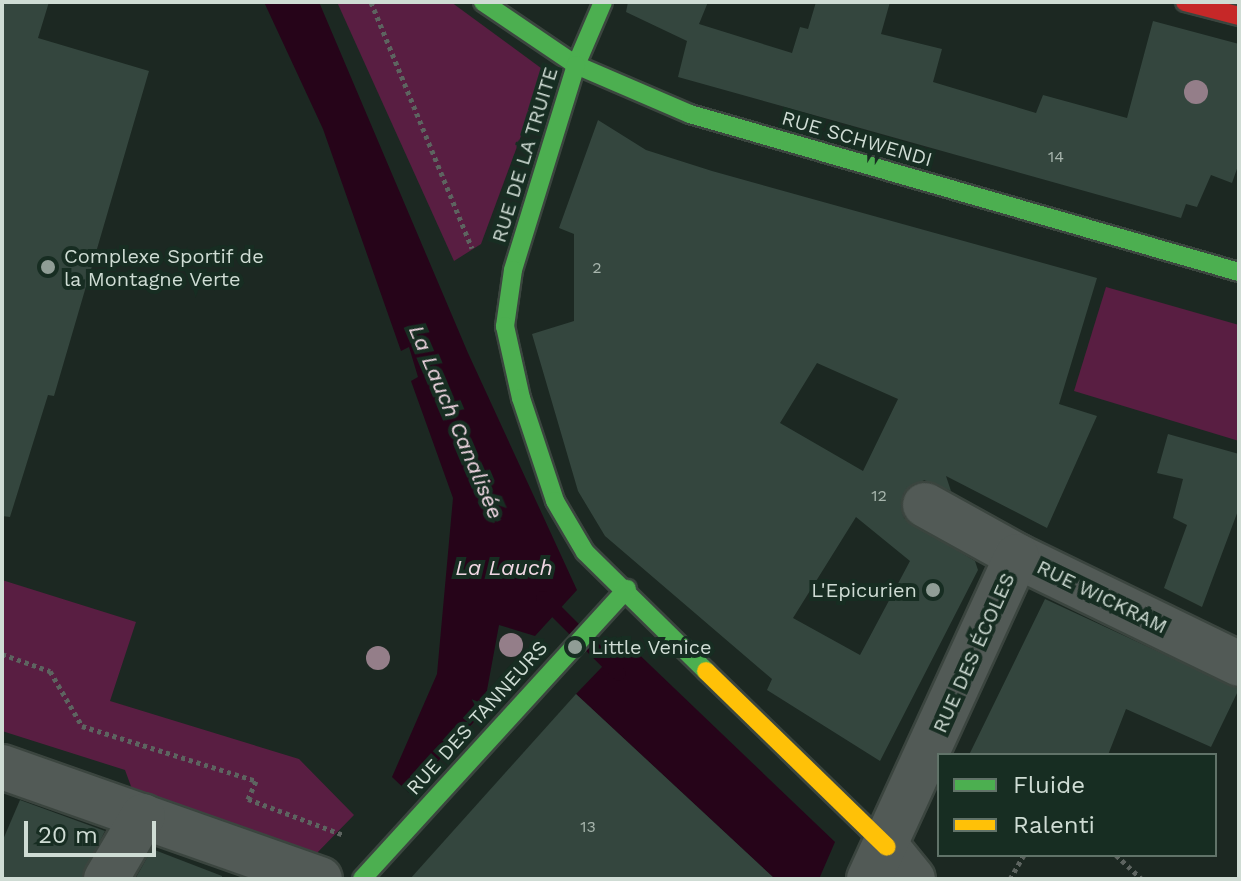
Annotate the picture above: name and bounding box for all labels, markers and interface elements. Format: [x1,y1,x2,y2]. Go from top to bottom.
street label: RUE DE LA TRUITE [487,64,563,246]
street label: RUE SCHWENDI [779,106,935,172]
house number: 14 [1048,147,1064,167]
place label: Complexe Sportif de la Montagne Verte [64,244,264,291]
marker: Complexe Sportif de la Montagne Verte [39,258,57,276]
house number: 2 [592,258,602,278]
water label: La Lauch Canalisée [403,321,509,523]
house number: 12 [871,486,887,506]
water label: La Lauch [455,555,553,581]
street label: RUE WICKRAM [1033,555,1171,639]
street label: RUE DES ÉCOLES [928,569,1020,737]
place label: L'Epicurien [811,578,917,602]
marker: L'Epicurien [924,581,942,599]
place label: Little Venice [591,635,712,659]
street label: RUE DES TANNEURS [401,636,553,800]
marker: Little Venice [566,638,584,656]
legend [937,753,1217,857]
text: Fluide [1013,771,1085,799]
scale bar [28,805,160,855]
text: Ralenti [1013,811,1095,839]
house number: 13 [580,817,596,837]
text: 20 m [38,821,98,849]

